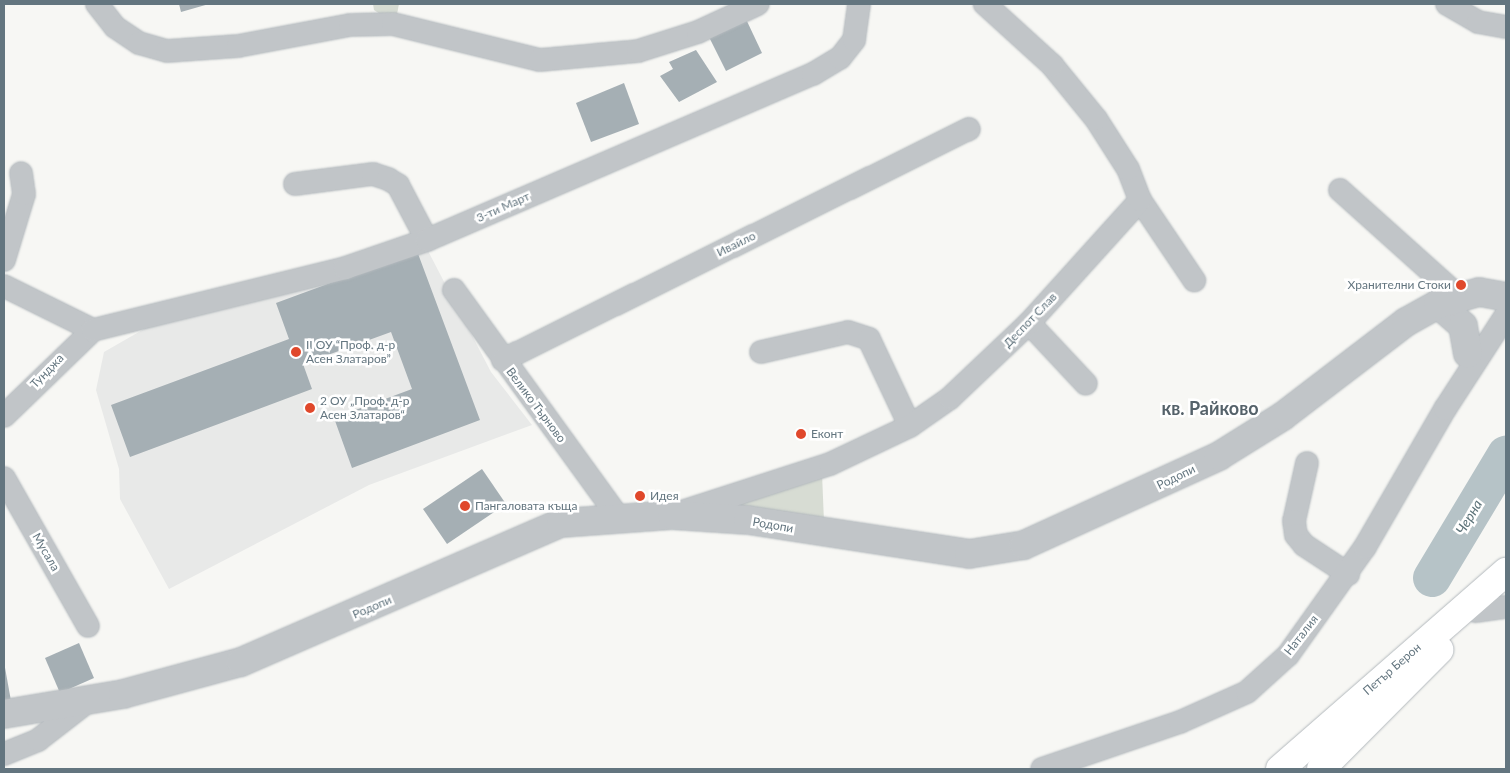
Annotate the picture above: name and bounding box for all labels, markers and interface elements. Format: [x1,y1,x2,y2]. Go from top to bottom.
street label: 3-ти Март [474,189,532,225]
street label: Ивайло [714,228,758,260]
place label: Хранителни Стоки [1348,278,1451,292]
marker: Хранителни Стоки [1455,279,1467,291]
street label: Деспот Слав [1000,290,1060,350]
place label: II ОУ “Проф. д-р Асен Златаров” [306,338,395,366]
marker: II ОУ “Проф. д-р Асен Златаров” [290,346,302,358]
street label: Тунджа [27,351,67,391]
street label: Велико Търново [503,365,569,445]
place label: 2 ОУ „Проф. д-р Асен Златаров“ [320,394,409,422]
district label: кв. Райково [1161,397,1259,419]
marker: 2 ОУ „Проф. д-р Асен Златаров“ [304,402,316,414]
place label: Еконт [811,427,843,441]
marker: Еконт [795,428,807,440]
street label: Родопи [1154,461,1198,493]
place label: Идея [650,489,679,503]
marker: Идея [634,490,646,502]
water label: Черна [1452,497,1486,537]
place label: Пангаловата къща [475,499,577,513]
marker: Пангаловата къща [459,500,471,512]
street label: Родопи [751,514,795,536]
street label: Мусала [29,530,63,574]
street label: Родопи [350,592,394,622]
street label: Наталия [1281,612,1321,658]
street label: Петър Берон [1360,640,1424,698]

